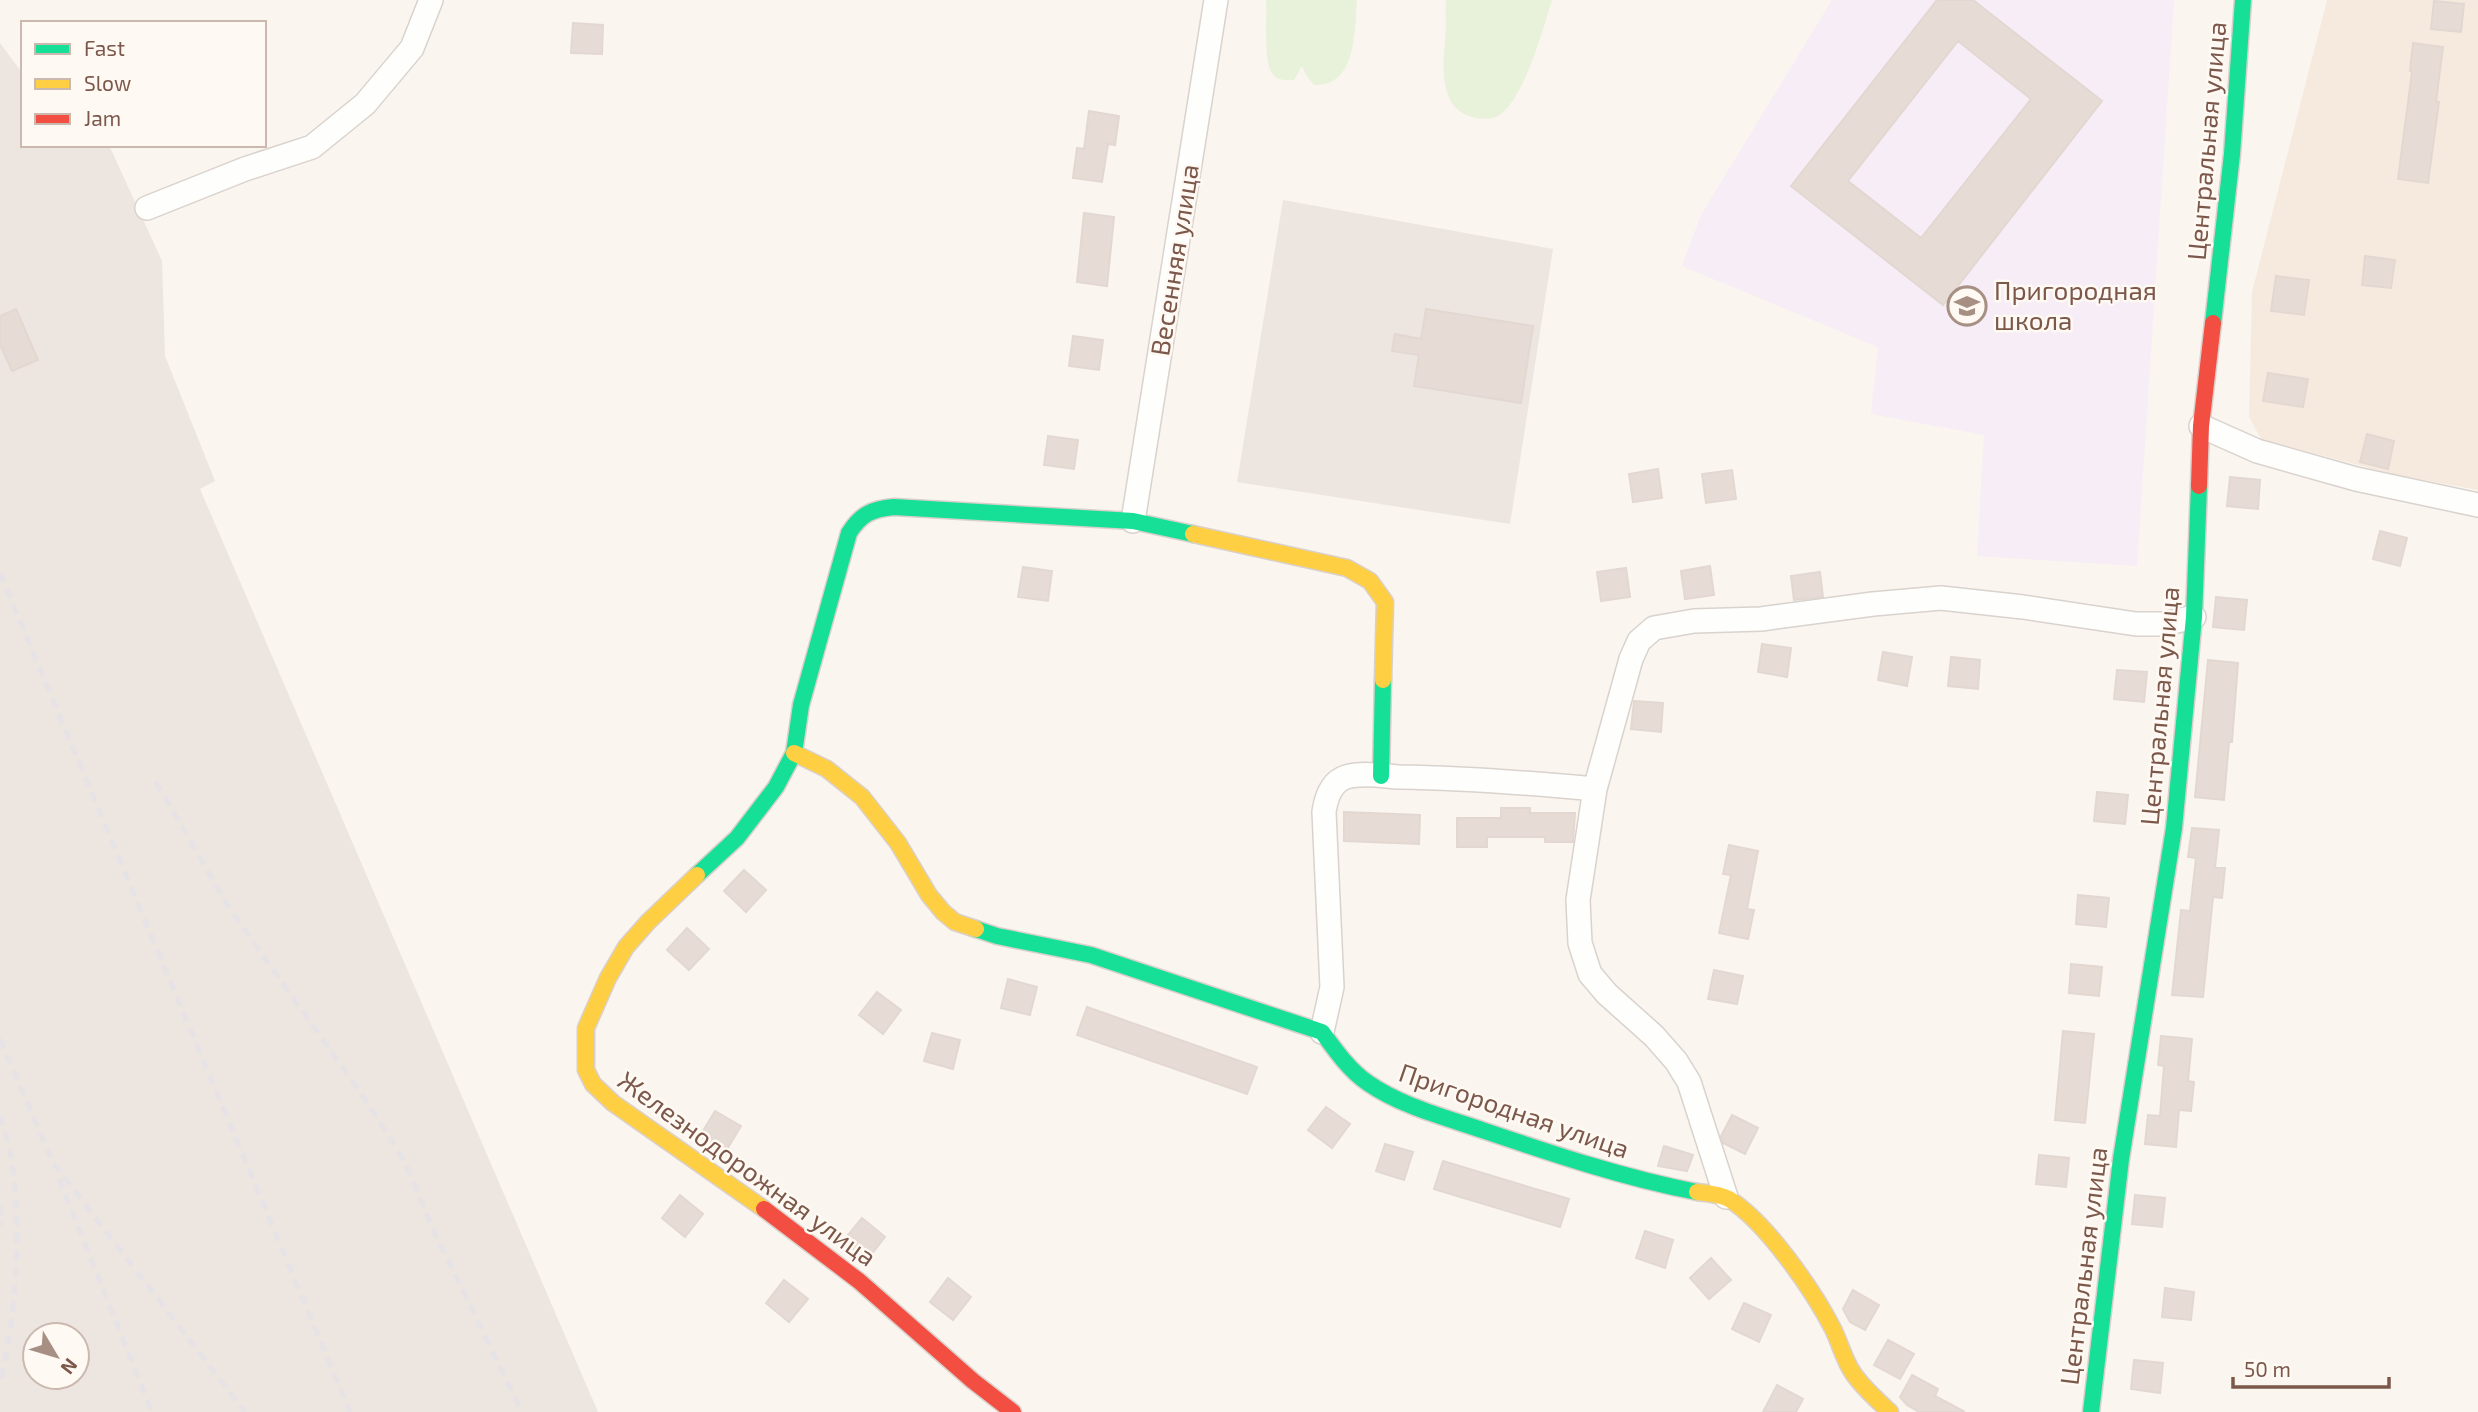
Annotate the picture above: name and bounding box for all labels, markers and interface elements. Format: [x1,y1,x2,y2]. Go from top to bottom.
street label: Центральная улица [2180,20,2232,262]
legend [21,21,266,147]
text: Fast [84,35,125,60]
text: Slow [84,70,131,95]
text: Jam [84,105,121,130]
street label: Весенняя улица [1143,162,1205,358]
place label: Пригородная школа [1994,274,2157,335]
school or university icon: Пригородная школа [1946,285,1988,327]
street label: Центральная улица [2133,585,2185,827]
street label: Пригородная улица [1395,1056,1634,1164]
street label: Железнодорожная улица [612,1064,883,1273]
street label: Центральная улица [2053,1145,2113,1387]
north arrow [21,1321,91,1391]
scale bar [2233,1346,2389,1390]
text: N [57,1354,83,1379]
text: 50 m [2244,1356,2291,1381]

